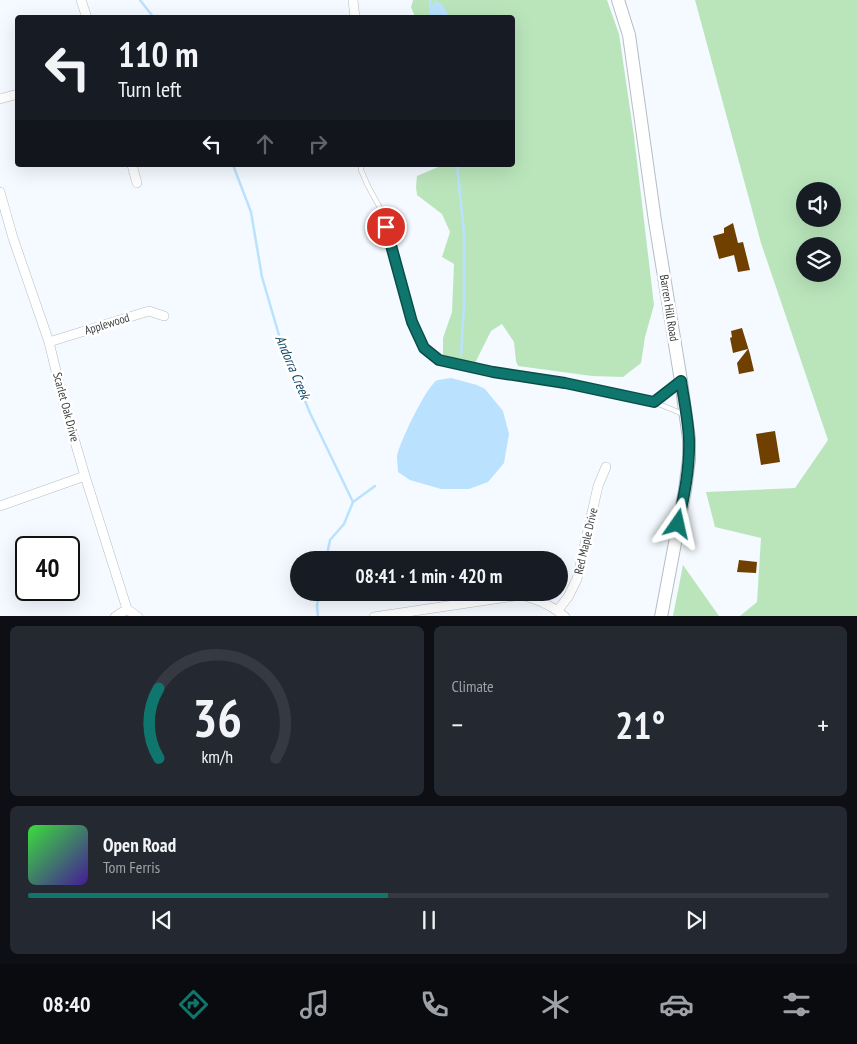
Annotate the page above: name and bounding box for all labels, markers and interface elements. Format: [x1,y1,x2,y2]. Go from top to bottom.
text: 110 m [118,31,199,77]
icon: left [35,35,100,100]
text: Turn left [118,75,182,103]
icon: left [198,130,226,158]
icon: ahead [251,130,279,158]
icon: right [304,130,332,158]
map controls [796,182,841,282]
button: sound [796,182,841,227]
pin [365,206,407,248]
icon: arrive [372,213,400,241]
button: layers [796,237,841,282]
street label: Barren Hill Road [657,273,682,342]
street label: Applewood [83,310,131,337]
water label: Andorra Creek [271,332,315,403]
street label: Scarlet Oak Drive [50,371,83,443]
position arrow [651,497,703,549]
street label: Red Maple Drive [571,506,600,576]
speed limit sign: 40 [15,536,80,601]
text: 08:41 · 1 min · 420 m [356,564,502,588]
text: Climate [452,676,494,696]
text: 36 [192,684,242,751]
text: 21° [615,700,665,749]
text: − [452,706,463,743]
text: + [817,706,829,743]
text: km/h [201,745,233,768]
text: Open Road [103,833,176,857]
text: Tom Ferris [103,857,160,877]
icon: previous [148,906,176,934]
icon: pause [415,906,443,934]
icon: next [682,906,710,934]
icon: directions [176,987,211,1022]
icon: music [297,987,332,1022]
icon: phone [417,987,452,1022]
icon: climate [538,987,573,1022]
icon: car [659,987,694,1022]
icon: filters [779,987,814,1022]
text: 08:40 [43,990,90,1018]

